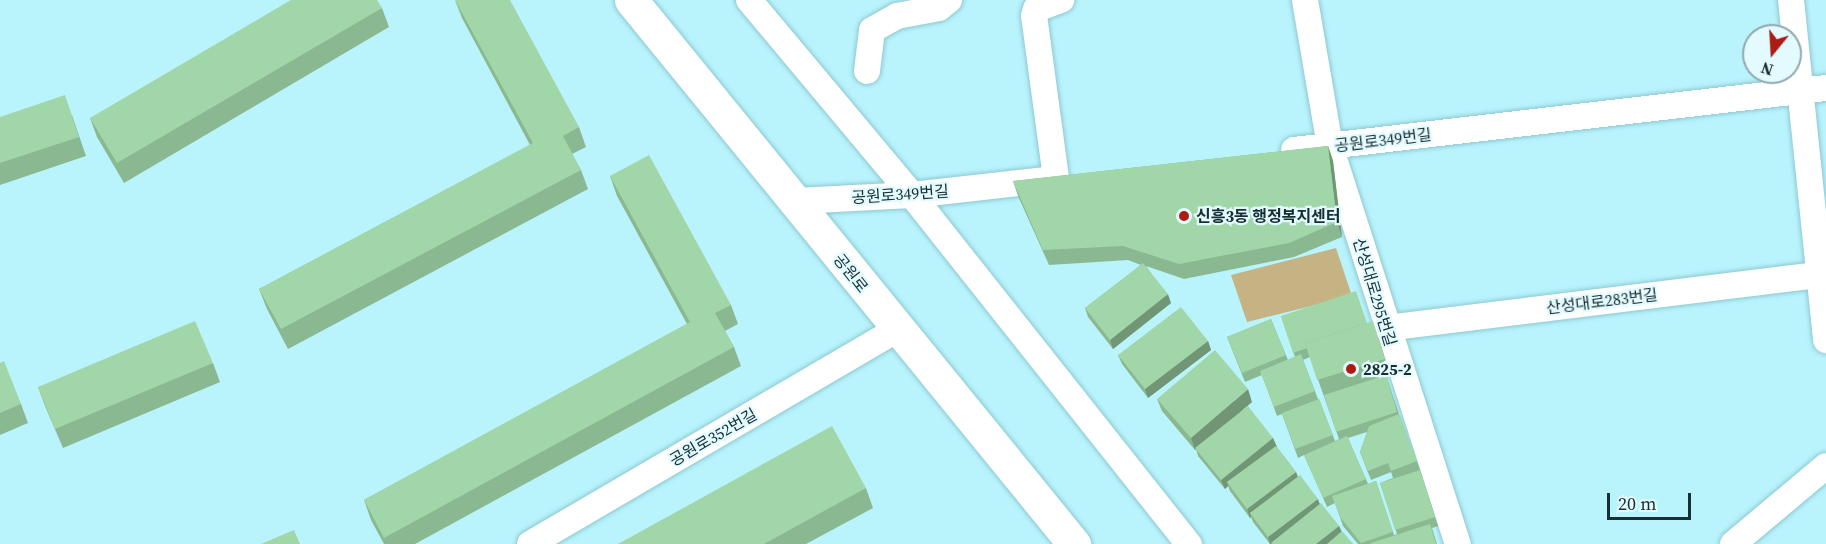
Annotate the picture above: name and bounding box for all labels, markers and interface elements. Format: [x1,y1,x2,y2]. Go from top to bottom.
north arrow [1742,24,1802,84]
text: N [1758,57,1776,81]
street label: 공원로349번길 [1333,125,1433,155]
street label: 공원로349번길 [851,181,949,207]
place label: 신흥3동 행정복지센터 [1196,206,1341,226]
marker: 신흥3동 행정복지센터 [1177,209,1191,223]
street label: 산성대로295번길 [1349,235,1401,349]
street label: 공원로 [830,250,872,296]
street label: 산성대로283번길 [1545,285,1659,317]
place label: 2825-2 [1363,359,1412,379]
marker: 2825-2 [1344,362,1358,376]
street label: 공원로352번길 [666,404,760,470]
scale bar [1610,481,1694,519]
text: 20 m [1618,491,1656,516]

